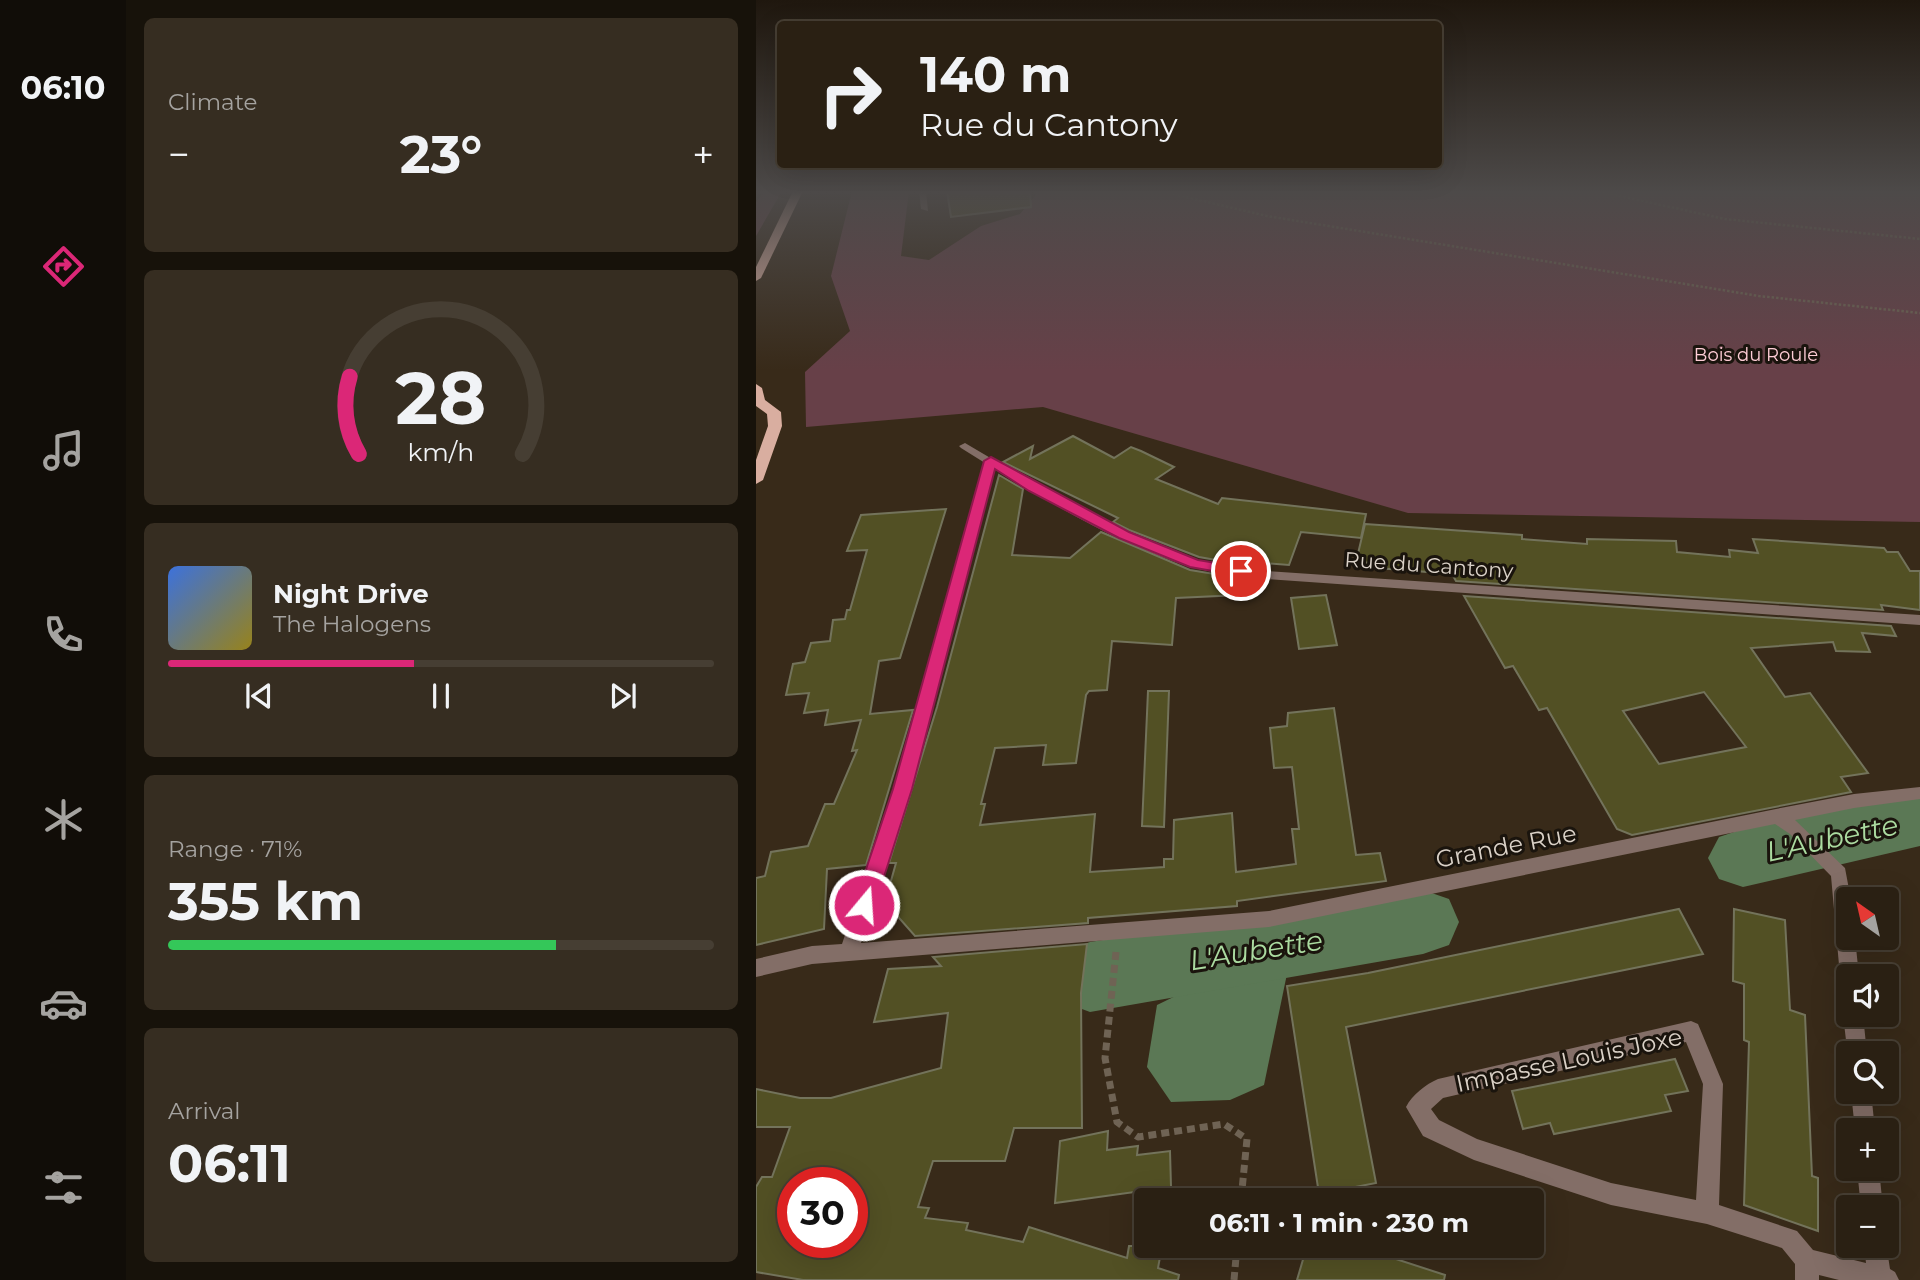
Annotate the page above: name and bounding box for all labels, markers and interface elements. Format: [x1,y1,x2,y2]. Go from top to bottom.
text: 140 m [920,45,1072,104]
icon: right [805,49,896,140]
text: 06:10 [21,68,105,107]
text: Climate [168,88,257,116]
text: Rue du Cantony [920,105,1178,144]
text: 23° [400,123,482,186]
text: − [168,131,190,178]
text: + [692,131,714,178]
icon: directions [39,242,88,291]
park label: Bois du Roule [1694,344,1818,366]
text: 28 [396,354,487,442]
icon: music [39,426,88,475]
text: km/h [408,436,474,466]
pin [1211,541,1271,601]
street label: Rue du Cantony [1344,547,1515,583]
icon: arrive [1222,552,1260,590]
text: Night Drive [273,578,429,610]
icon: phone [39,610,88,659]
text: The Halogens [273,610,431,638]
icon: previous [240,677,278,715]
icon: pause [422,677,460,715]
icon: next [604,677,642,715]
icon: climate [39,795,88,844]
water label: L'Aubette [1763,807,1901,869]
street label: Grande Rue [1433,818,1579,874]
text: Range · 71% [168,835,302,863]
position arrow [827,868,901,942]
text: 355 km [168,870,363,933]
north arrow [1836,887,1899,950]
map controls [1836,887,1899,1258]
water label: L'Aubette [1187,923,1325,977]
button: sound [1836,964,1899,1027]
icon: car [39,979,88,1028]
street label: Impasse Louis Joxe [1453,1022,1685,1098]
button: search [1836,1041,1899,1104]
text: Arrival [168,1097,241,1125]
button: + [1836,1118,1899,1181]
text: 06:11 [168,1132,291,1195]
icon: filters [39,1163,88,1212]
speed limit sign: 30 [777,1167,868,1258]
button: − [1836,1195,1899,1258]
text: 06:11 · 1 min · 230 m [1209,1207,1469,1239]

